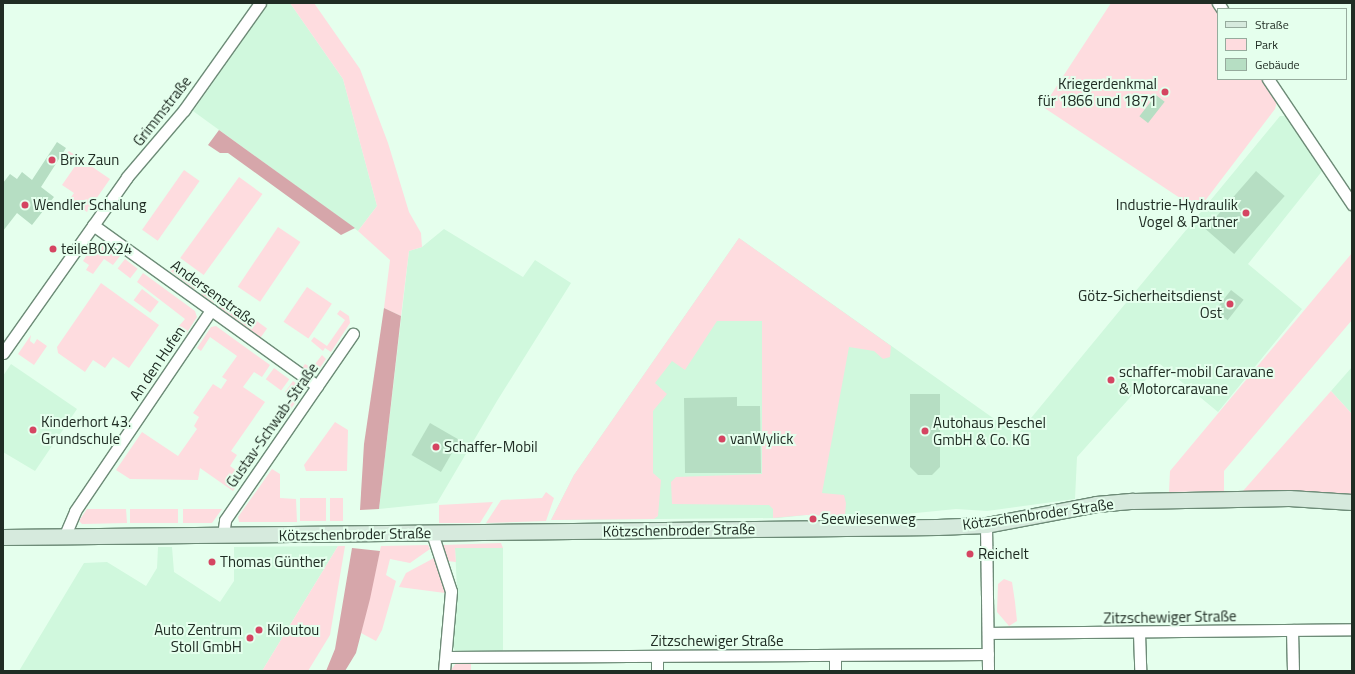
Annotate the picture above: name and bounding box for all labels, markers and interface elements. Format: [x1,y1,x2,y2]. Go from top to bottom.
legend [1217,8,1347,80]
text: Straße [1255,15,1289,34]
text: Park [1255,35,1278,54]
text: Gebäude [1255,55,1300,74]
street label: Grimmstraße [129,72,195,150]
place label: Kriegerdenkmal für 1866 und 1871 [1038,74,1157,109]
marker: Kriegerdenkmal für 1866 und 1871 [1160,87,1170,97]
place label: Brix Zaun [60,151,119,169]
marker: Brix Zaun [47,155,57,165]
place label: Industrie-Hydraulik Vogel & Partner [1116,195,1238,230]
place label: Wendler Schalung [33,196,147,214]
marker: Wendler Schalung [20,200,30,210]
marker: Industrie-Hydraulik Vogel & Partner [1241,208,1251,218]
place label: teileBOX24 [61,240,132,258]
marker: teileBOX24 [48,244,58,254]
street label: Andersenstraße [168,256,260,330]
place label: Götz-Sicherheitsdienst Ost [1078,286,1222,321]
marker: Götz-Sicherheitsdienst Ost [1225,299,1235,309]
street label: An den Hufen [126,322,188,404]
street label: Gustav-Schwab-Straße [222,359,322,491]
place label: schaffer-mobil Caravane & Motorcaravane [1119,362,1273,397]
marker: schaffer-mobil Caravane & Motorcaravane [1106,375,1116,385]
place label: Kinderhort 43. Grundschule [41,412,131,447]
place label: Autohaus Peschel GmbH & Co. KG [933,413,1046,448]
marker: Kinderhort 43. Grundschule [28,425,38,435]
marker: Autohaus Peschel GmbH & Co. KG [920,426,930,436]
place label: vanWylick [730,430,793,448]
marker: vanWylick [717,434,727,444]
place label: Schaffer-Mobil [444,438,538,456]
marker: Schaffer-Mobil [431,442,441,452]
street label: Kötzschenbroder Straße [961,494,1115,534]
place label: Seewiesenweg [821,510,916,528]
marker: Seewiesenweg [808,514,818,524]
street label: Kötzschenbroder Straße [603,520,755,540]
street label: Kötzschenbroder Straße [279,524,431,544]
place label: Reichelt [978,545,1029,563]
marker: Reichelt [965,549,975,559]
place label: Thomas Günther [220,553,325,571]
marker: Thomas Günther [207,557,217,567]
street label: Zitzschewiger Straße [1103,607,1237,627]
place label: Auto Zentrum Stoll GmbH [154,620,242,655]
place label: Kiloutou [267,621,319,639]
marker: Kiloutou [254,625,264,635]
street label: Zitzschewiger Straße [650,632,784,650]
marker: Auto Zentrum Stoll GmbH [245,633,255,643]

